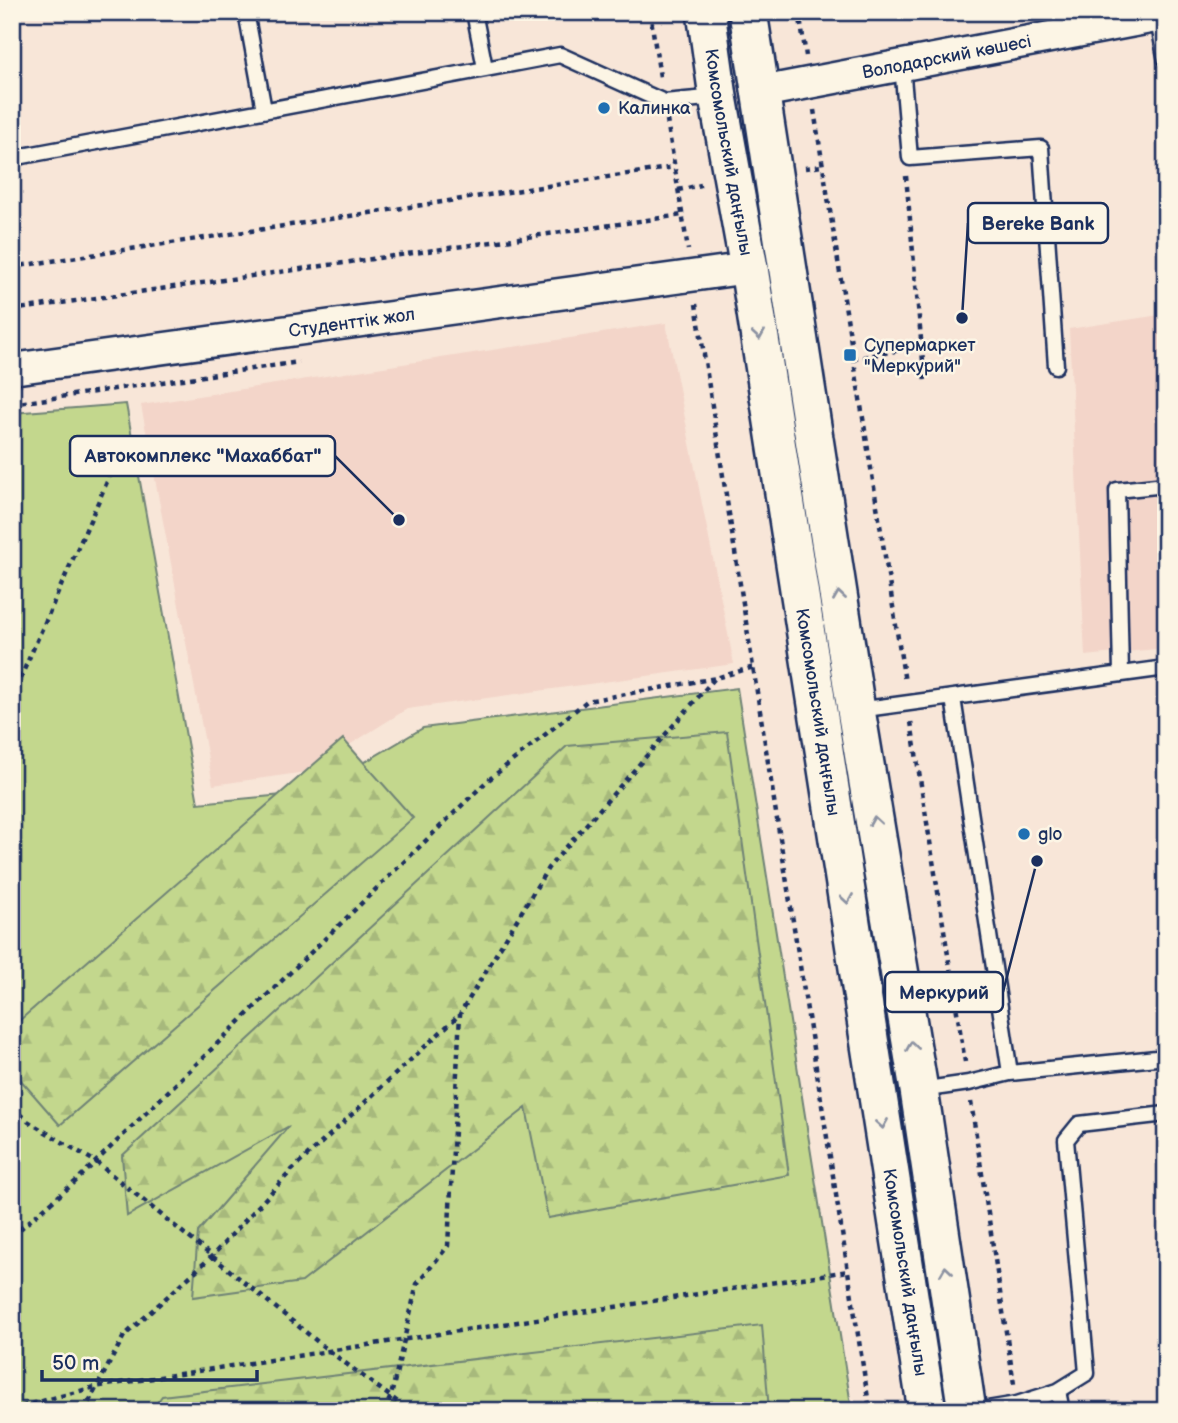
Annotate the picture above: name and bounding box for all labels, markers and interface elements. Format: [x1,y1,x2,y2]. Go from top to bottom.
street label: Володарский көшесі [860,30,1033,83]
street label: Комсомольский даңғылы [701,47,757,257]
place label: Калинка [618,98,691,119]
marker: Калинка [596,100,612,116]
callout: Bereke Bank [968,203,1108,243]
text: Bereke Bank [982,213,1094,236]
street label: Студенттік жол [287,303,416,341]
one-way arrow [751,329,766,341]
place label: Супермаркет "Меркурий" [864,335,976,377]
marker: Супермаркет "Меркурий" [842,347,858,363]
callout: Автокомплекс "Махаббат" [70,436,335,476]
text: Автокомплекс "Махаббат" [83,445,322,468]
one-way arrow [832,591,847,602]
street label: Комсомольский даңғылы [792,607,845,817]
one-way arrow [868,815,883,827]
place label: glo [1038,824,1063,845]
marker: glo [1016,826,1032,842]
one-way arrow [839,893,854,905]
callout: Меркурий [885,972,1003,1012]
text: Меркурий [899,982,989,1005]
one-way arrow [905,1040,920,1052]
one-way arrow [874,1118,889,1130]
street label: Комсомольский даңғылы [879,1167,932,1377]
one-way arrow [939,1265,954,1276]
scale bar [42,1339,257,1383]
text: 50 m [52,1351,99,1376]

